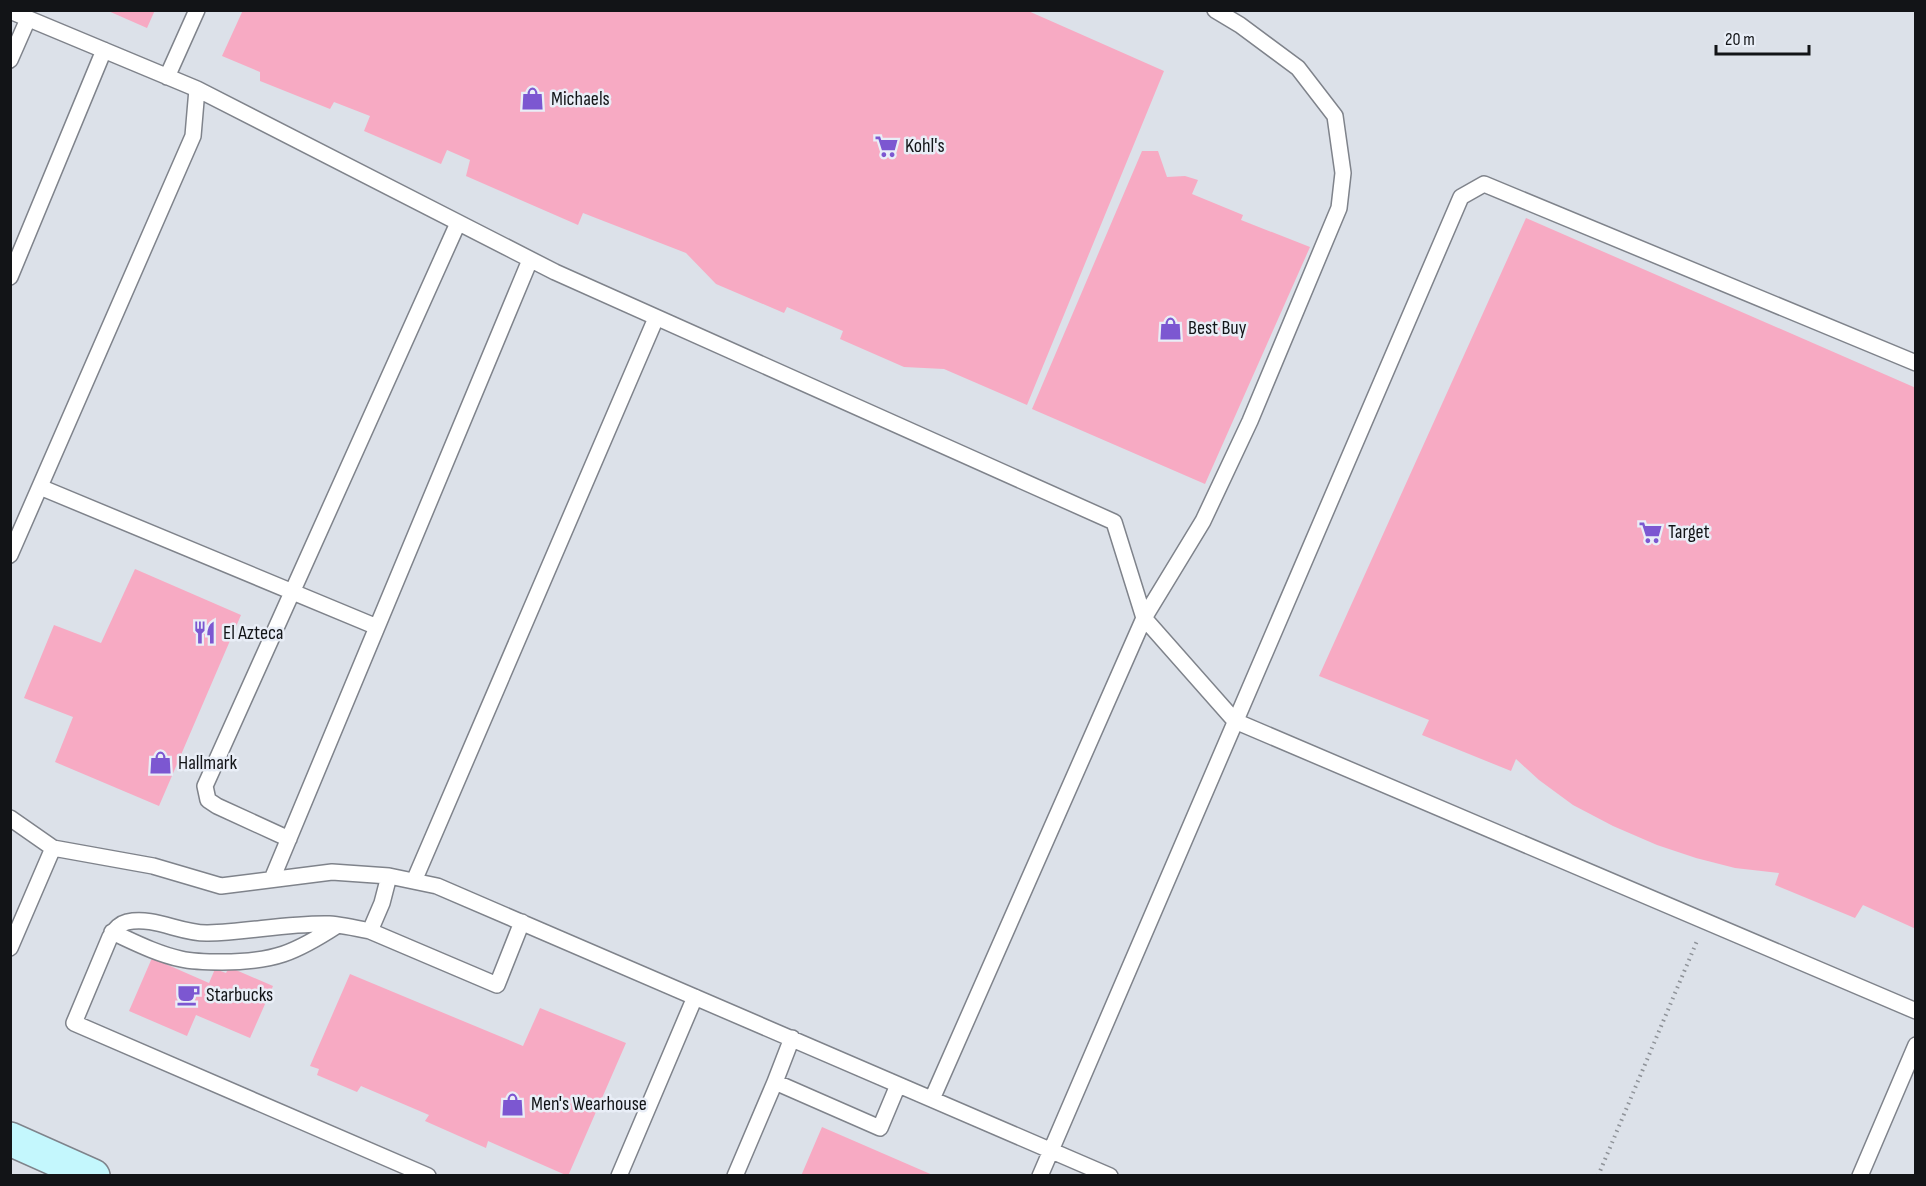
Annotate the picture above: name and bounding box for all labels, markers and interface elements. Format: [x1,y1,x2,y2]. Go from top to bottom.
scale bar [1716,18,1809,56]
text: 20 m [1725,29,1755,50]
shop icon: Michaels [520,86,546,112]
place label: Michaels [551,87,610,111]
supermarket icon: Kohl's [874,133,900,159]
place label: Kohl's [905,134,945,158]
shop icon: Best Buy [1157,315,1183,341]
place label: Best Buy [1188,316,1247,340]
supermarket icon: Target [1637,519,1663,545]
place label: Target [1668,520,1710,544]
restaurant icon: El Azteca [192,620,218,646]
place label: El Azteca [223,621,283,645]
shop icon: Hallmark [147,750,173,776]
place label: Hallmark [178,751,238,775]
cafe icon: Starbucks [175,982,201,1008]
place label: Starbucks [206,983,273,1007]
shop icon: Men's Wearhouse [500,1091,526,1117]
place label: Men's Wearhouse [531,1092,647,1116]

